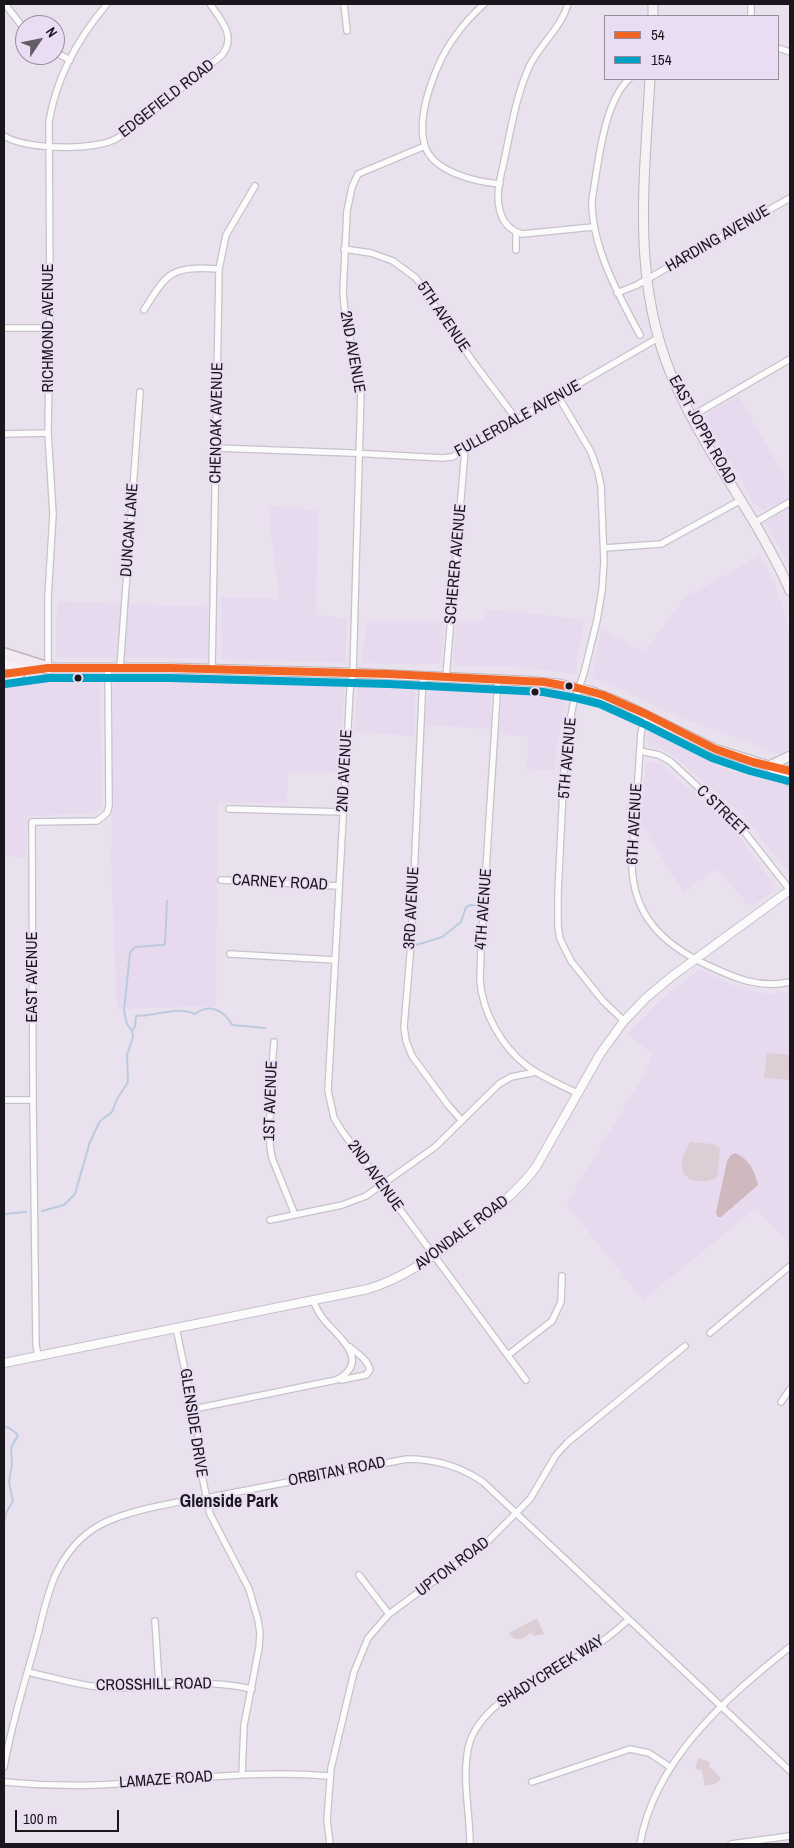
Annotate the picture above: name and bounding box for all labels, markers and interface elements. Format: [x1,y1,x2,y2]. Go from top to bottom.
north arrow [15,15,65,65]
legend [604,15,779,80]
text: N [42,24,61,41]
text: 54 [651,24,665,45]
text: 154 [651,49,672,70]
street label: EDGEFIELD ROAD [115,56,219,142]
street label: HARDING AVENUE [662,201,774,277]
street label: RICHMOND AVENUE [39,264,59,392]
street label: 5TH AVENUE [412,278,474,356]
street label: 2ND AVENUE [335,310,369,394]
street label: CHENOAK AVENUE [206,362,228,484]
street label: EAST JOPPA ROAD [664,372,740,488]
street label: FULLERDALE AVENUE [452,376,584,462]
street label: DUNCAN LANE [117,482,143,578]
street label: SCHERER AVENUE [441,503,471,625]
unlabelled marker [73,673,83,683]
unlabelled marker [564,681,574,691]
unlabelled marker [530,687,540,697]
street label: 5TH AVENUE [555,717,581,799]
street label: 2ND AVENUE [333,729,357,813]
street label: C STREET [692,782,752,840]
street label: 6TH AVENUE [623,783,647,865]
street label: 3RD AVENUE [400,866,424,950]
street label: 4TH AVENUE [472,868,496,950]
street label: CARNEY ROAD [231,871,329,895]
street label: EAST AVENUE [23,932,43,1022]
street label: 1ST AVENUE [260,1060,282,1142]
street label: 2ND AVENUE [343,1137,407,1215]
street label: AVONDALE ROAD [411,1192,513,1274]
street label: GLENSIDE DRIVE [175,1367,211,1479]
street label: ORBITAN ROAD [287,1453,387,1491]
district label: Glenside Park [180,1491,278,1513]
street label: UPTON ROAD [412,1533,494,1601]
street label: SHADYCREEK WAY [494,1631,608,1713]
street label: CROSSHILL ROAD [96,1674,212,1696]
street label: LAMAZE ROAD [118,1767,214,1793]
scale bar [18,1800,121,1832]
text: 100 m [23,1808,57,1829]

